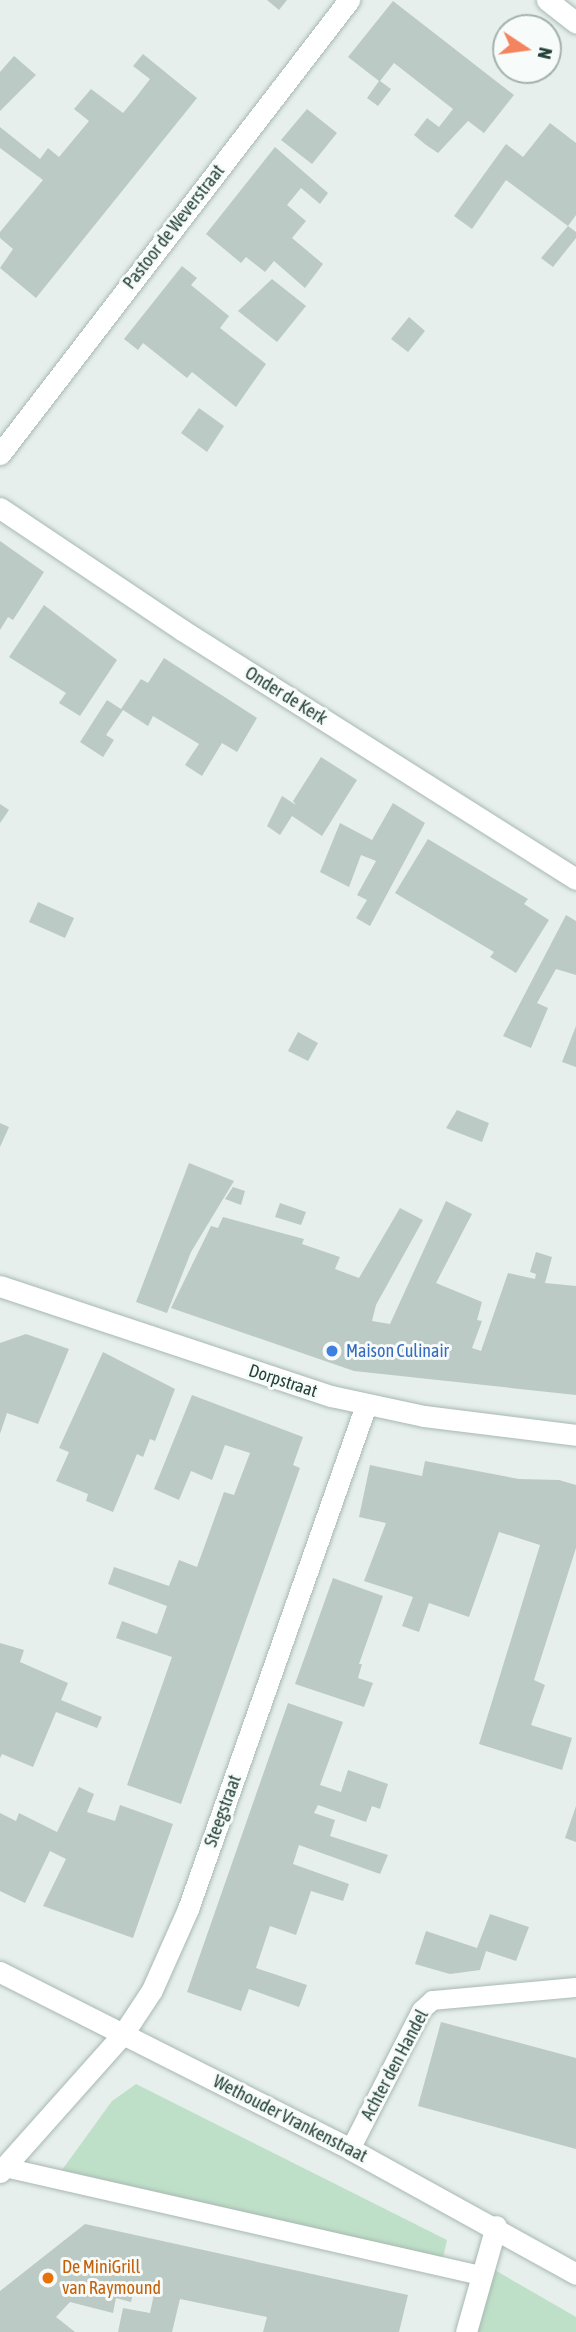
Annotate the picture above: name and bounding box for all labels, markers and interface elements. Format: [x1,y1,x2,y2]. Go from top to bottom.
north arrow [492,14,562,84]
text: N [534,45,557,61]
street label: Pastoor de Weverstraat [119,161,229,293]
street label: Onder de Kerk [241,662,331,730]
place label: Maison Culinair [346,1340,449,1362]
marker: Maison Culinair [324,1343,340,1359]
street label: Dorpstraat [246,1360,320,1402]
street label: Steegstraat [200,1772,246,1850]
street label: Achter den Handel [357,2006,433,2124]
street label: Wethouder Vrankenstraat [209,2071,371,2167]
place label: De MiniGrill van Raymound [62,2257,161,2300]
marker: De MiniGrill van Raymound [40,2270,56,2286]

